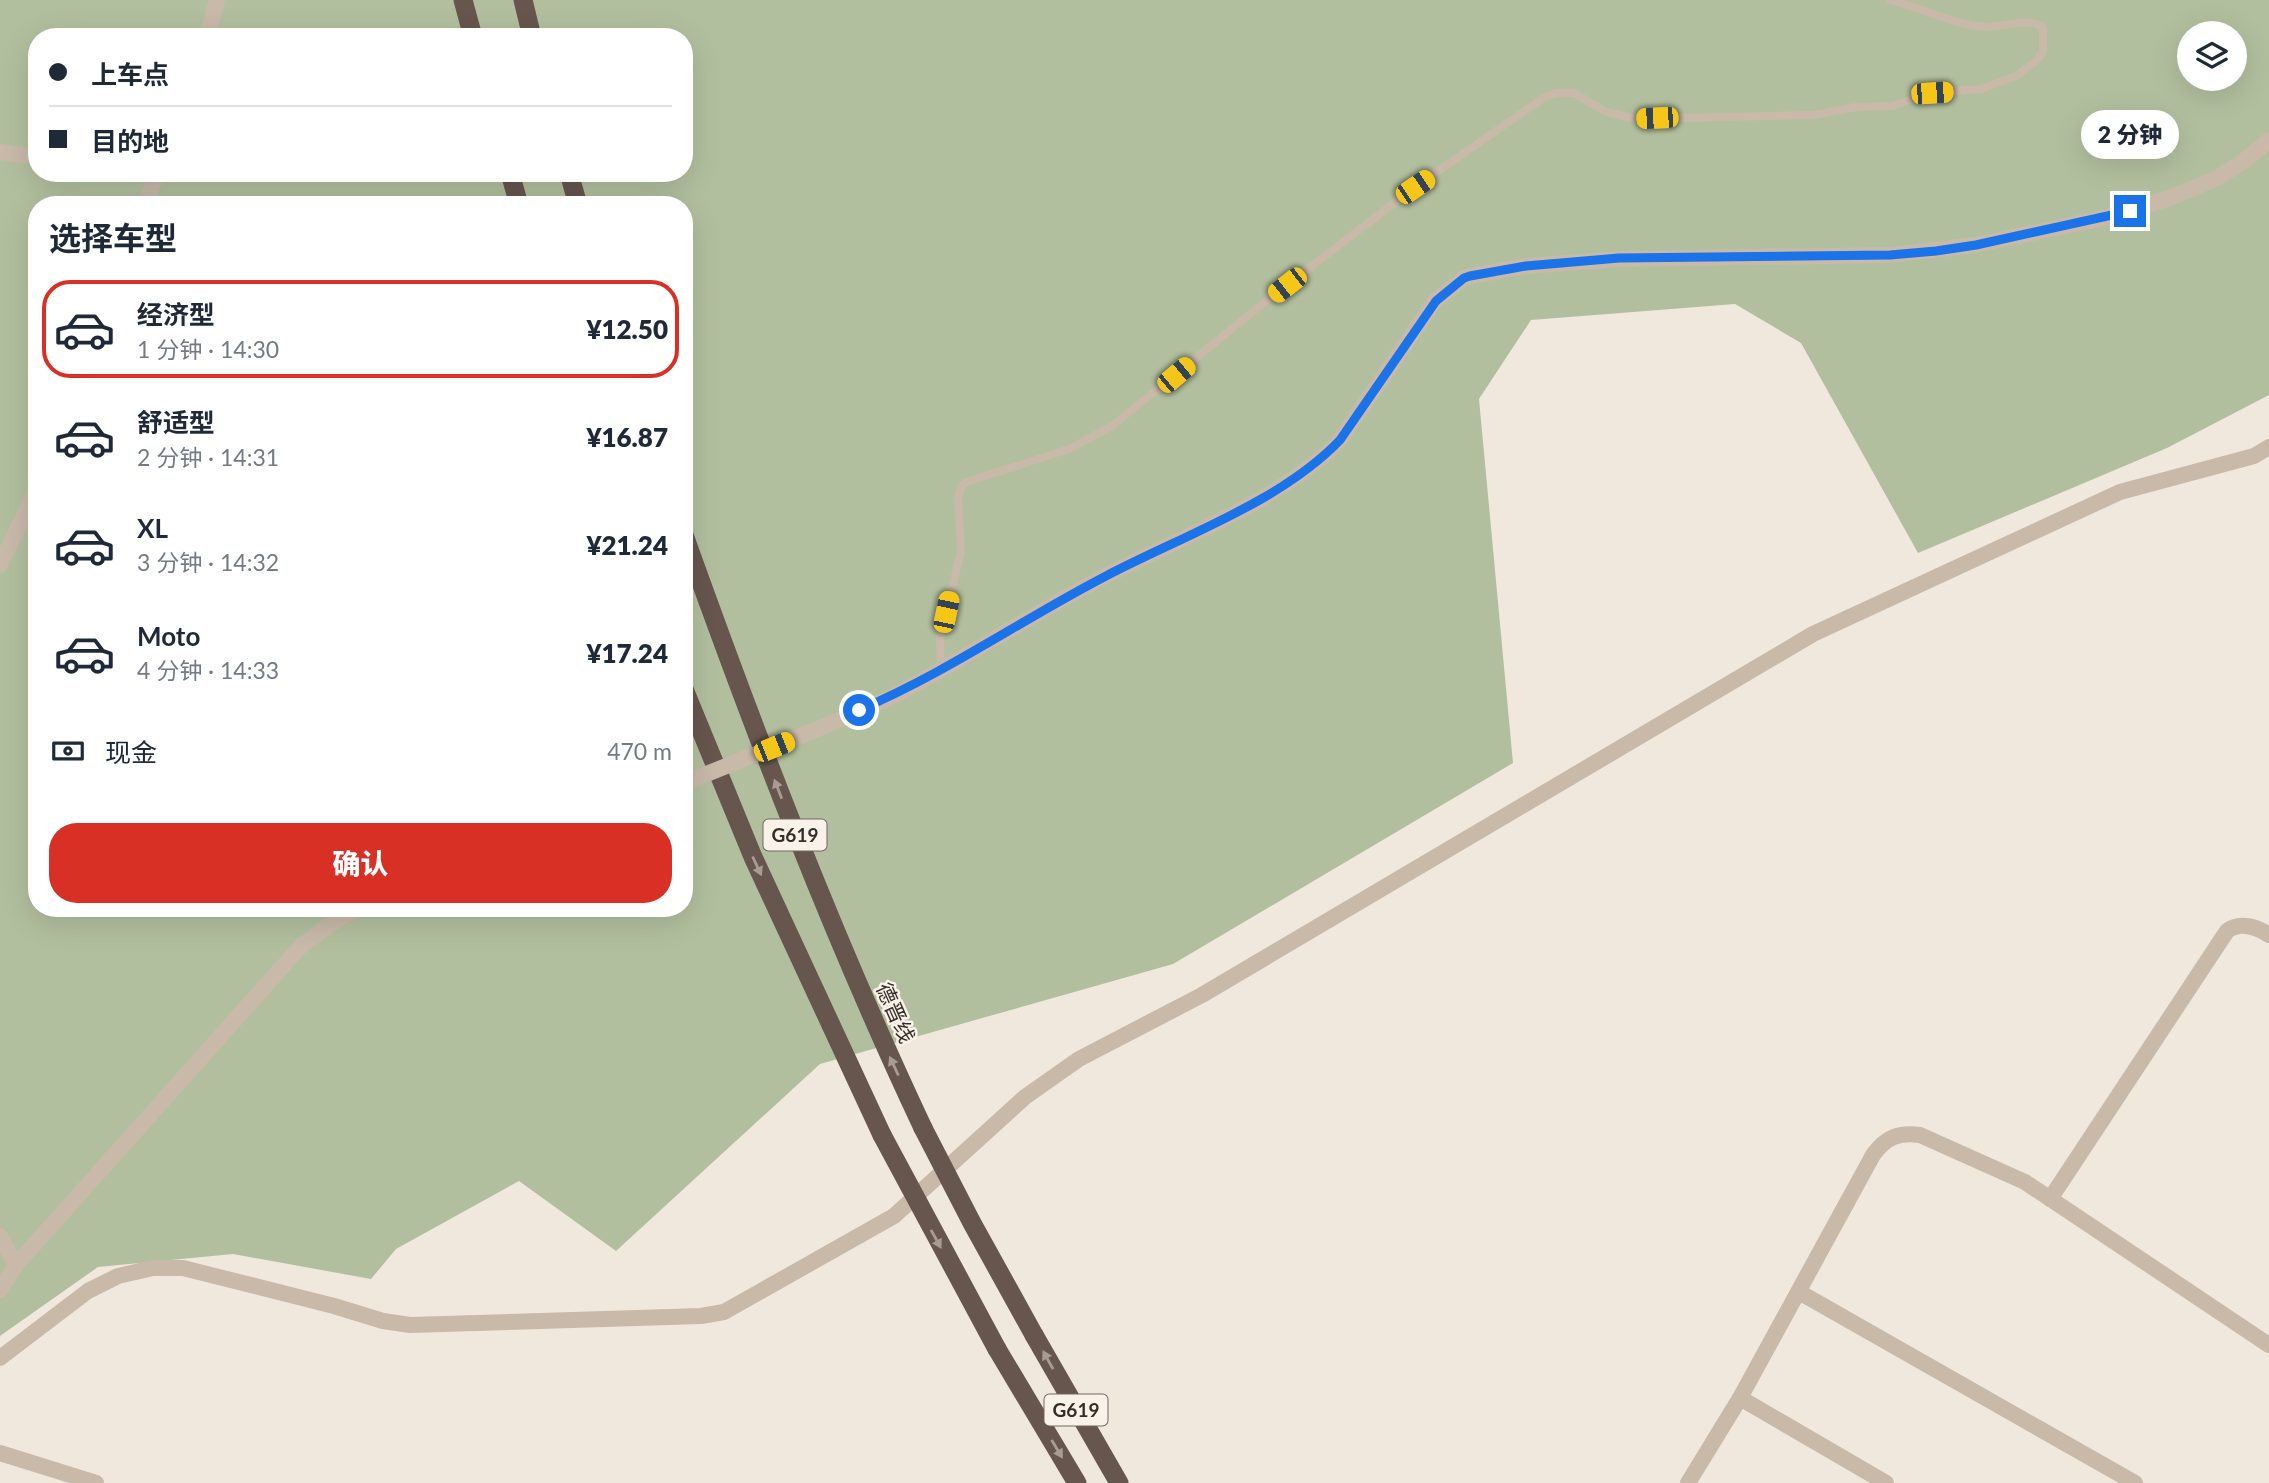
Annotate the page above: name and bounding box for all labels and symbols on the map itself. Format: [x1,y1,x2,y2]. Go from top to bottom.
car [1911,81,1954,105]
car [1636,107,1679,129]
callout: 2 分钟 [2081,110,2179,158]
car [1392,167,1439,207]
route end [2114,195,2146,227]
car [1264,264,1311,306]
car [1154,353,1199,397]
car [932,589,961,635]
route start [843,694,875,726]
car [751,729,798,765]
one-way arrow [772,778,783,799]
road number: G619 [764,820,826,850]
one-way arrow [751,856,763,876]
street label: 德晋线 [872,979,921,1046]
one-way arrow [888,1056,900,1076]
one-way arrow [930,1229,942,1248]
one-way arrow [1042,1351,1054,1370]
road number: G619 [1044,1394,1108,1426]
one-way arrow [1051,1440,1063,1459]

